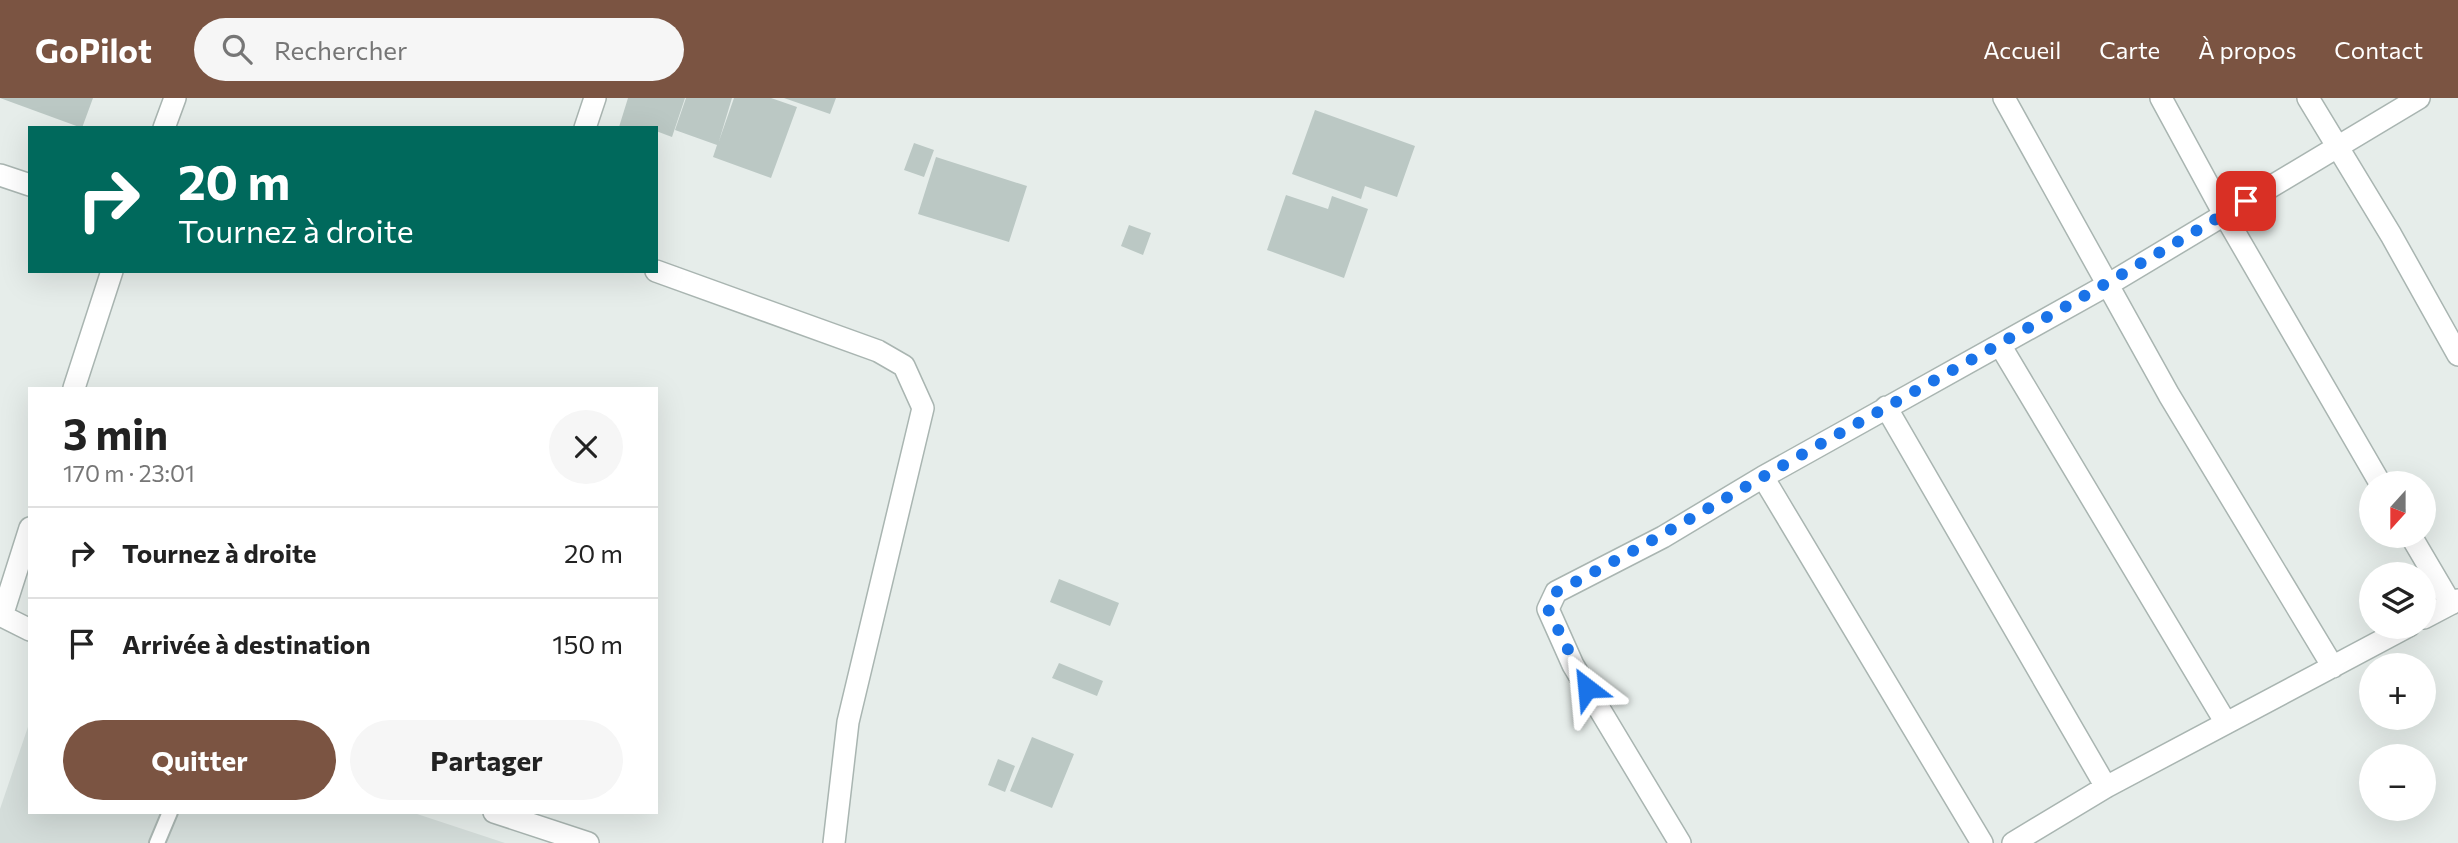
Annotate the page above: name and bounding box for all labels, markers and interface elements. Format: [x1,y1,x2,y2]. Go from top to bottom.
search box [194,18,684,81]
text: GoPilot [35,29,152,70]
icon: search [218,30,256,68]
text: Rechercher [274,34,407,65]
text: Accueil [1983,35,2061,64]
text: Carte [2099,35,2160,64]
text: À propos [2198,35,2296,64]
text: Contact [2334,35,2423,64]
text: 20 m [178,150,290,210]
icon: right [63,154,154,245]
pin [2216,171,2276,231]
icon: arrive [2227,182,2265,220]
text: Tournez à droite [178,210,414,250]
text: 3 min [63,407,168,459]
button: close [549,410,623,484]
text: 170 m · 23:01 [63,459,195,487]
north arrow [2359,471,2436,548]
map controls [2359,471,2436,821]
icon: right [63,534,101,572]
text: Tournez à droite [122,537,317,568]
text: 20 m [564,537,623,568]
button: layers [2359,562,2436,639]
icon: arrive [63,625,101,663]
text: Arrivée à destination [122,628,370,659]
text: 150 m [552,628,623,659]
position arrow [1550,651,1624,725]
button: + [2359,653,2436,730]
button: Quitter [63,720,336,800]
button: Partager [350,720,623,800]
button: − [2359,744,2436,821]

